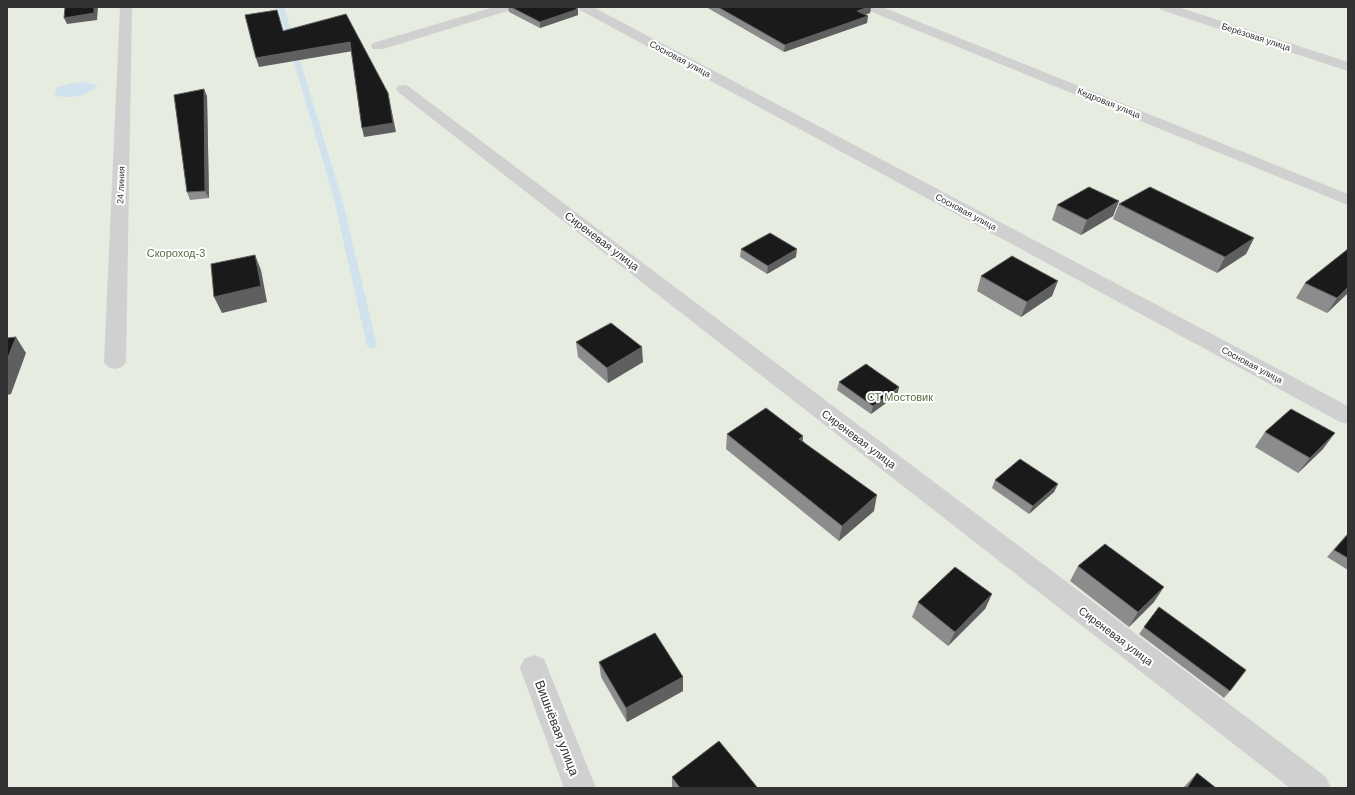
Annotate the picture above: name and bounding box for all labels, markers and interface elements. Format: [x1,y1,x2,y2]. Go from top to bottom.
street label: Берёзовая улица [1220,21,1292,53]
street label: Сосновая улица [648,39,712,79]
street label: Кедровая улица [1076,86,1142,120]
street label: 24 линия [115,166,127,204]
street label: Сосновая улица [934,192,998,232]
street label: Сиреневая улица [563,209,642,273]
park label: Скороход-3 [147,247,205,259]
street label: Сосновая улица [1220,345,1284,385]
park label: СТ Мостовик [867,391,933,403]
street label: Сиреневая улица [820,407,899,471]
street label: Сиреневая улица [1077,604,1156,668]
street label: Вишнёвая улица [532,678,582,779]

